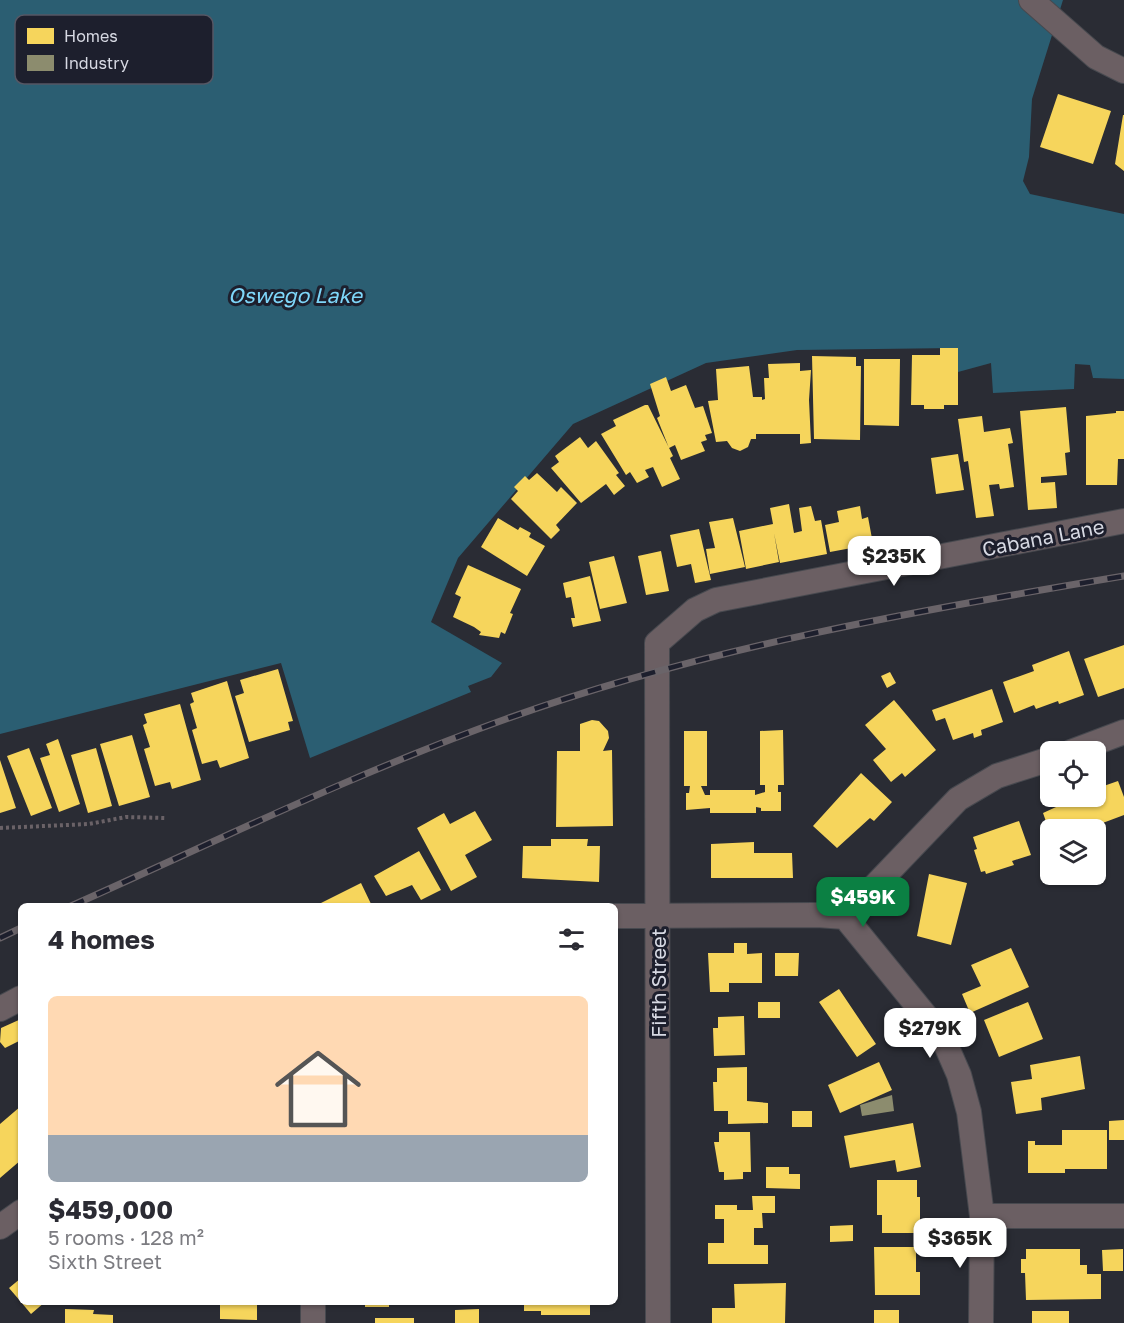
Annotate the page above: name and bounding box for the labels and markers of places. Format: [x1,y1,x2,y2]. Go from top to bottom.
pin: $235K [852,536,936,587]
pin: $459K [821,877,905,928]
pin: $279K [888,1008,972,1059]
pin: $365K [918,1218,1002,1269]

